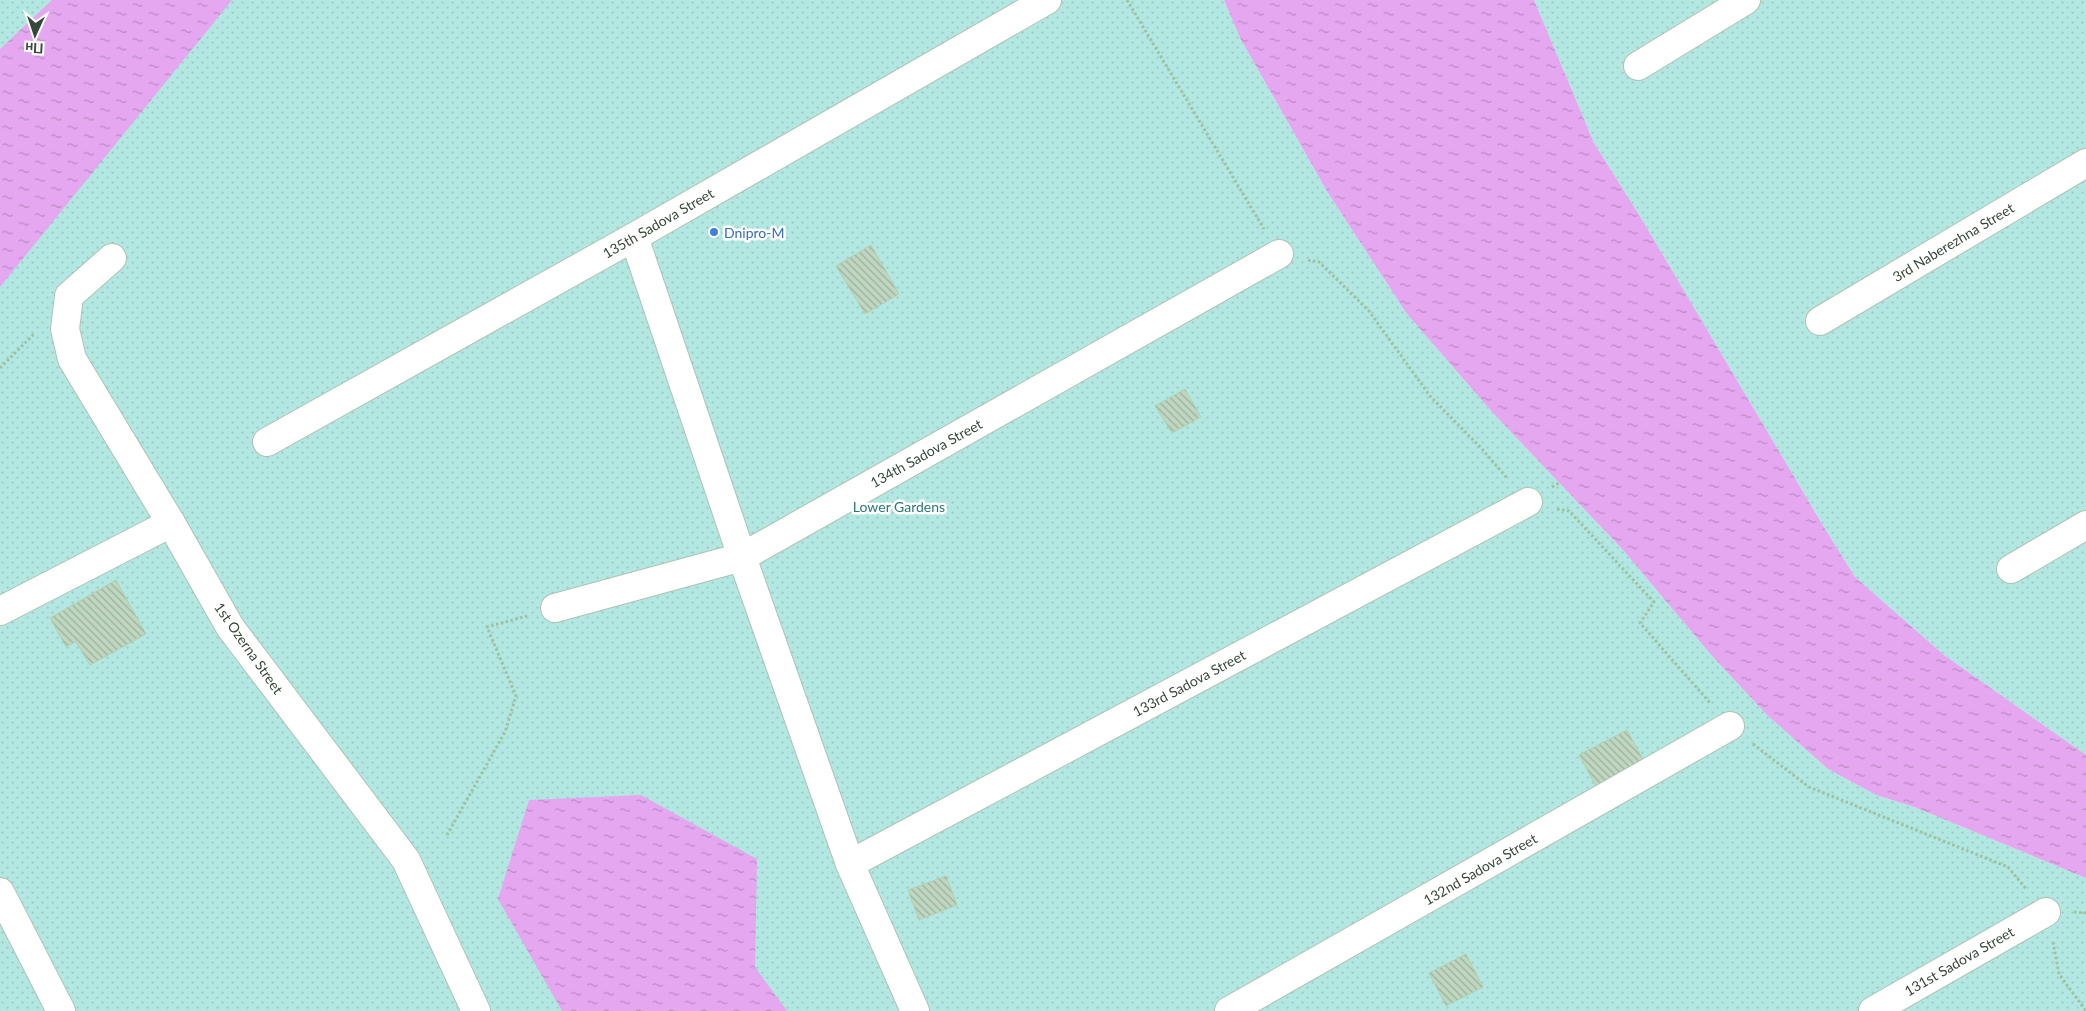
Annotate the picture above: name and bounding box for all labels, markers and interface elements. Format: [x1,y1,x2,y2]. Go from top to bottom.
north arrow [10,10,60,60]
text: Пн [25,40,44,57]
street label: 135th Sadova Street [599,184,717,262]
street label: 3rd Naberezhna Street [1889,199,2017,285]
place label: Dnipro-M [724,224,784,241]
marker: Dnipro-M [708,226,720,238]
street label: 134th Sadova Street [867,415,985,491]
park label: Lower Gardens [853,498,945,515]
street label: 1st Ozerna Street [211,599,287,697]
street label: 133rd Sadova Street [1130,646,1248,720]
street label: 132nd Sadova Street [1420,830,1540,908]
street label: 131st Sadova Street [1901,923,2017,999]

